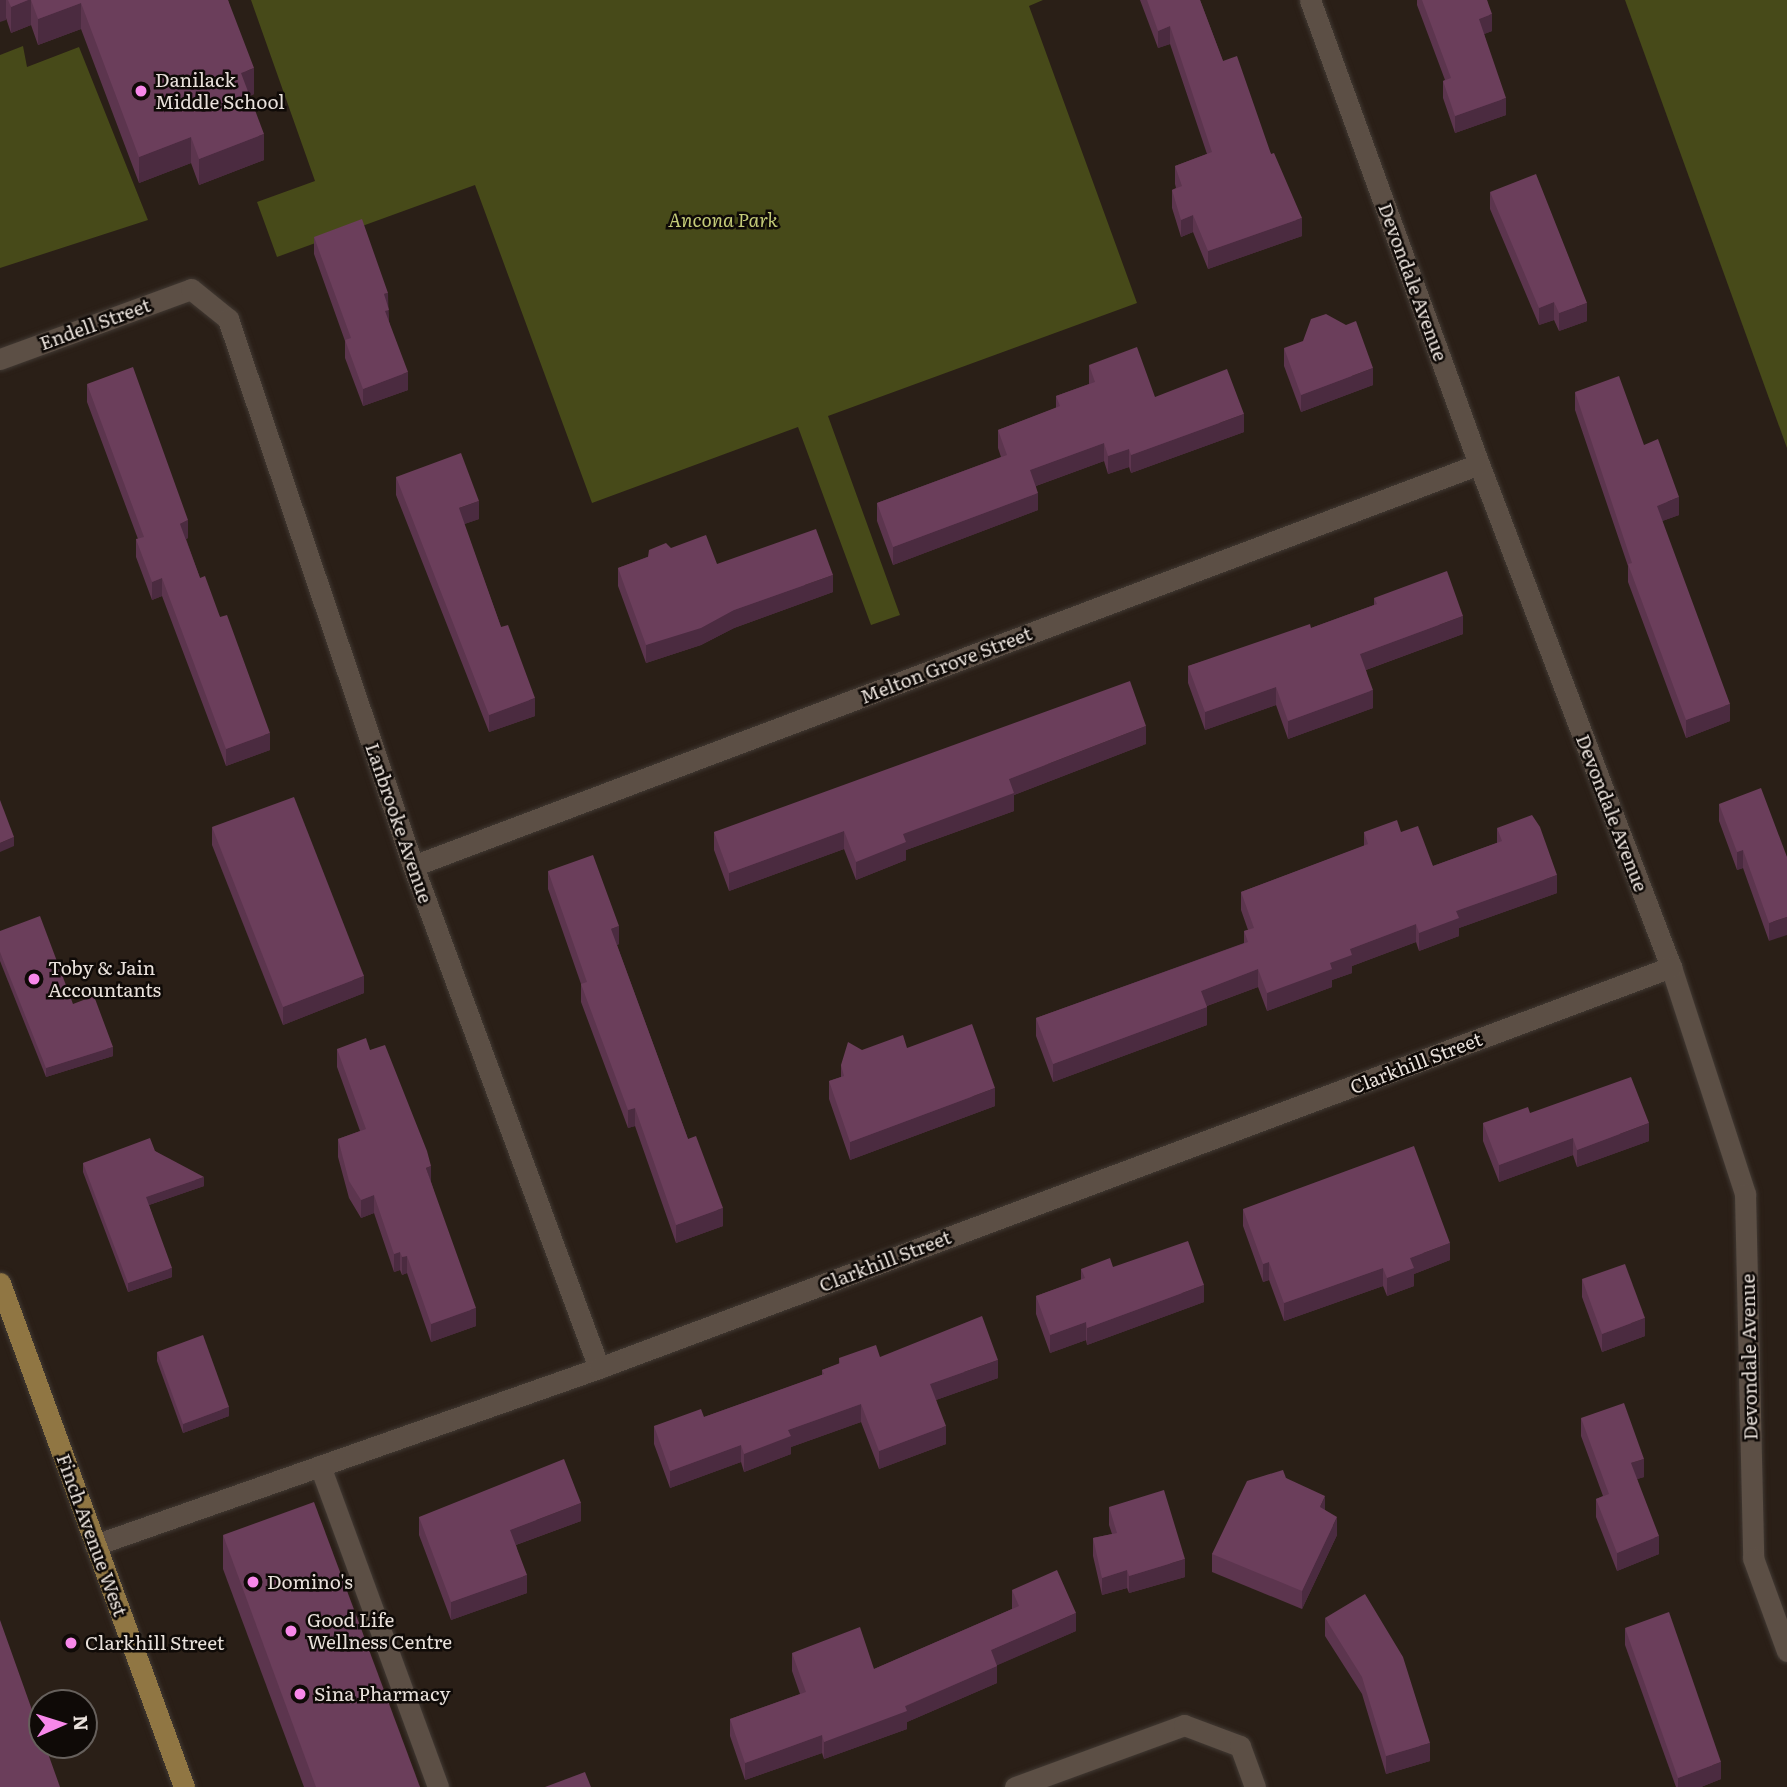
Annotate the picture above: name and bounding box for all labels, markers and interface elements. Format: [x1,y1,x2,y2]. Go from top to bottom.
place label: Danilack Middle School [155,69,285,113]
marker: Danilack Middle School [133,83,149,99]
street label: Devondale Avenue [1374,200,1452,364]
park label: Ancona Park [668,209,778,231]
street label: Endell Street [36,293,154,355]
street label: Melton Grove Street [857,622,1035,708]
street label: Devondale Avenue [1571,731,1653,895]
street label: Lanbrooke Avenue [361,740,437,906]
place label: Toby & Jain Accountants [48,957,161,1001]
marker: Toby & Jain Accountants [26,971,42,987]
street label: Clarkhill Street [1347,1027,1485,1099]
street label: Clarkhill Street [816,1225,954,1297]
street label: Devondale Avenue [1736,1273,1762,1441]
street label: Finch Avenue West [52,1451,132,1619]
place label: Domino's [267,1571,353,1593]
marker: Domino's [245,1574,261,1590]
place label: Good Life Wellness Centre [307,1609,452,1653]
marker: Good Life Wellness Centre [281,1621,301,1641]
place label: Clarkhill Street [85,1632,224,1654]
marker: Clarkhill Street [63,1635,79,1651]
place label: Sina Pharmacy [314,1683,450,1705]
marker: Sina Pharmacy [292,1686,308,1702]
north arrow [28,1689,98,1759]
text: N [68,1714,96,1732]

